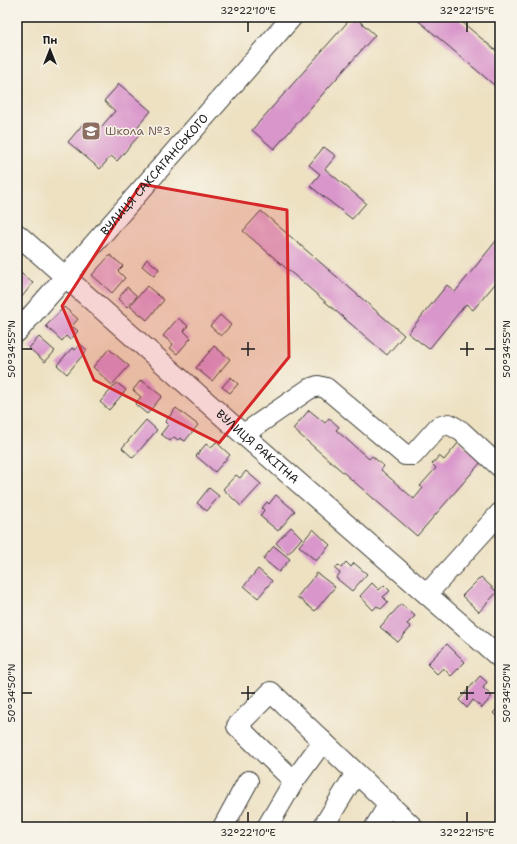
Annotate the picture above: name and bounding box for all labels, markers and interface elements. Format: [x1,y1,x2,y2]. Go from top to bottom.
text: 32°22'10"E [220,4,276,17]
text: 32°22'15"E [440,4,494,17]
north arrow [30,30,70,70]
text: Пн [43,33,57,48]
street label: ВУЛИЦЯ САКСАГАНСЬКОГО [97,110,212,239]
school or university icon: Школа №3 [80,120,102,142]
place label: Школа №3 [105,123,171,139]
text: 50°34'55"N [5,320,18,378]
text: 50°34'55"N [500,320,513,378]
street label: ВУЛИЦЯ РАКІТНА [213,406,302,487]
text: 50°34'50"N [5,664,18,722]
text: 50°34'50"N [500,664,513,722]
text: 32°22'10"E [220,826,276,839]
text: 32°22'15"E [440,826,494,839]

